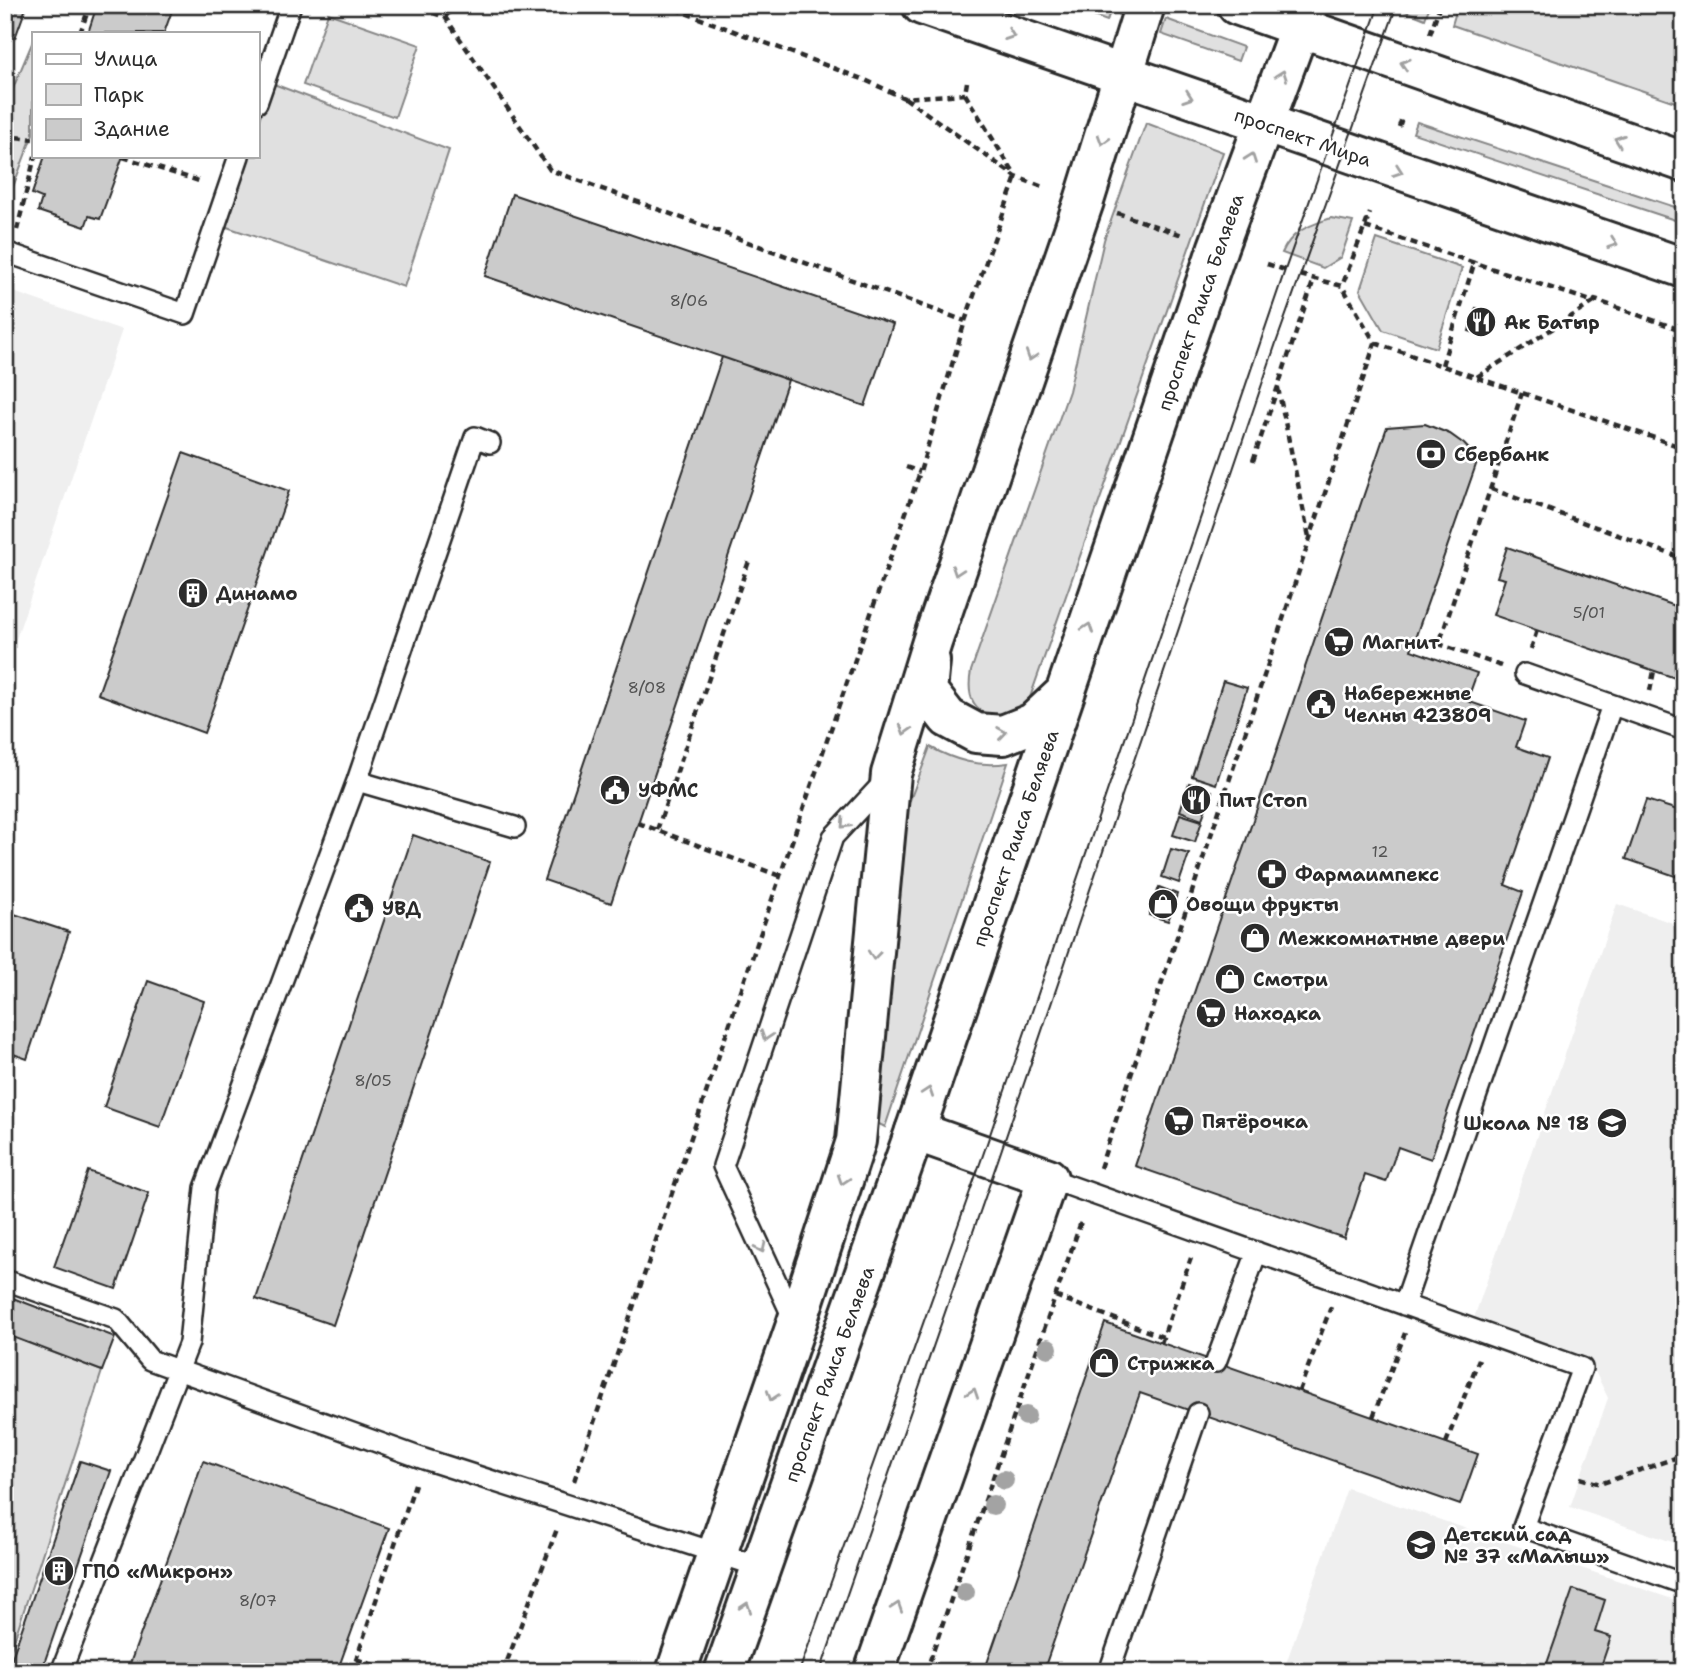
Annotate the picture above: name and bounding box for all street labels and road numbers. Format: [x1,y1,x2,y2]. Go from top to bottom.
street label: проспект Мира [1231,102,1375,173]
street label: проспект Раиса Беляева [1152,190,1249,414]
street label: проспект Раиса Беляева [967,726,1064,950]
street label: проспект Раиса Беляева [779,1263,880,1486]

